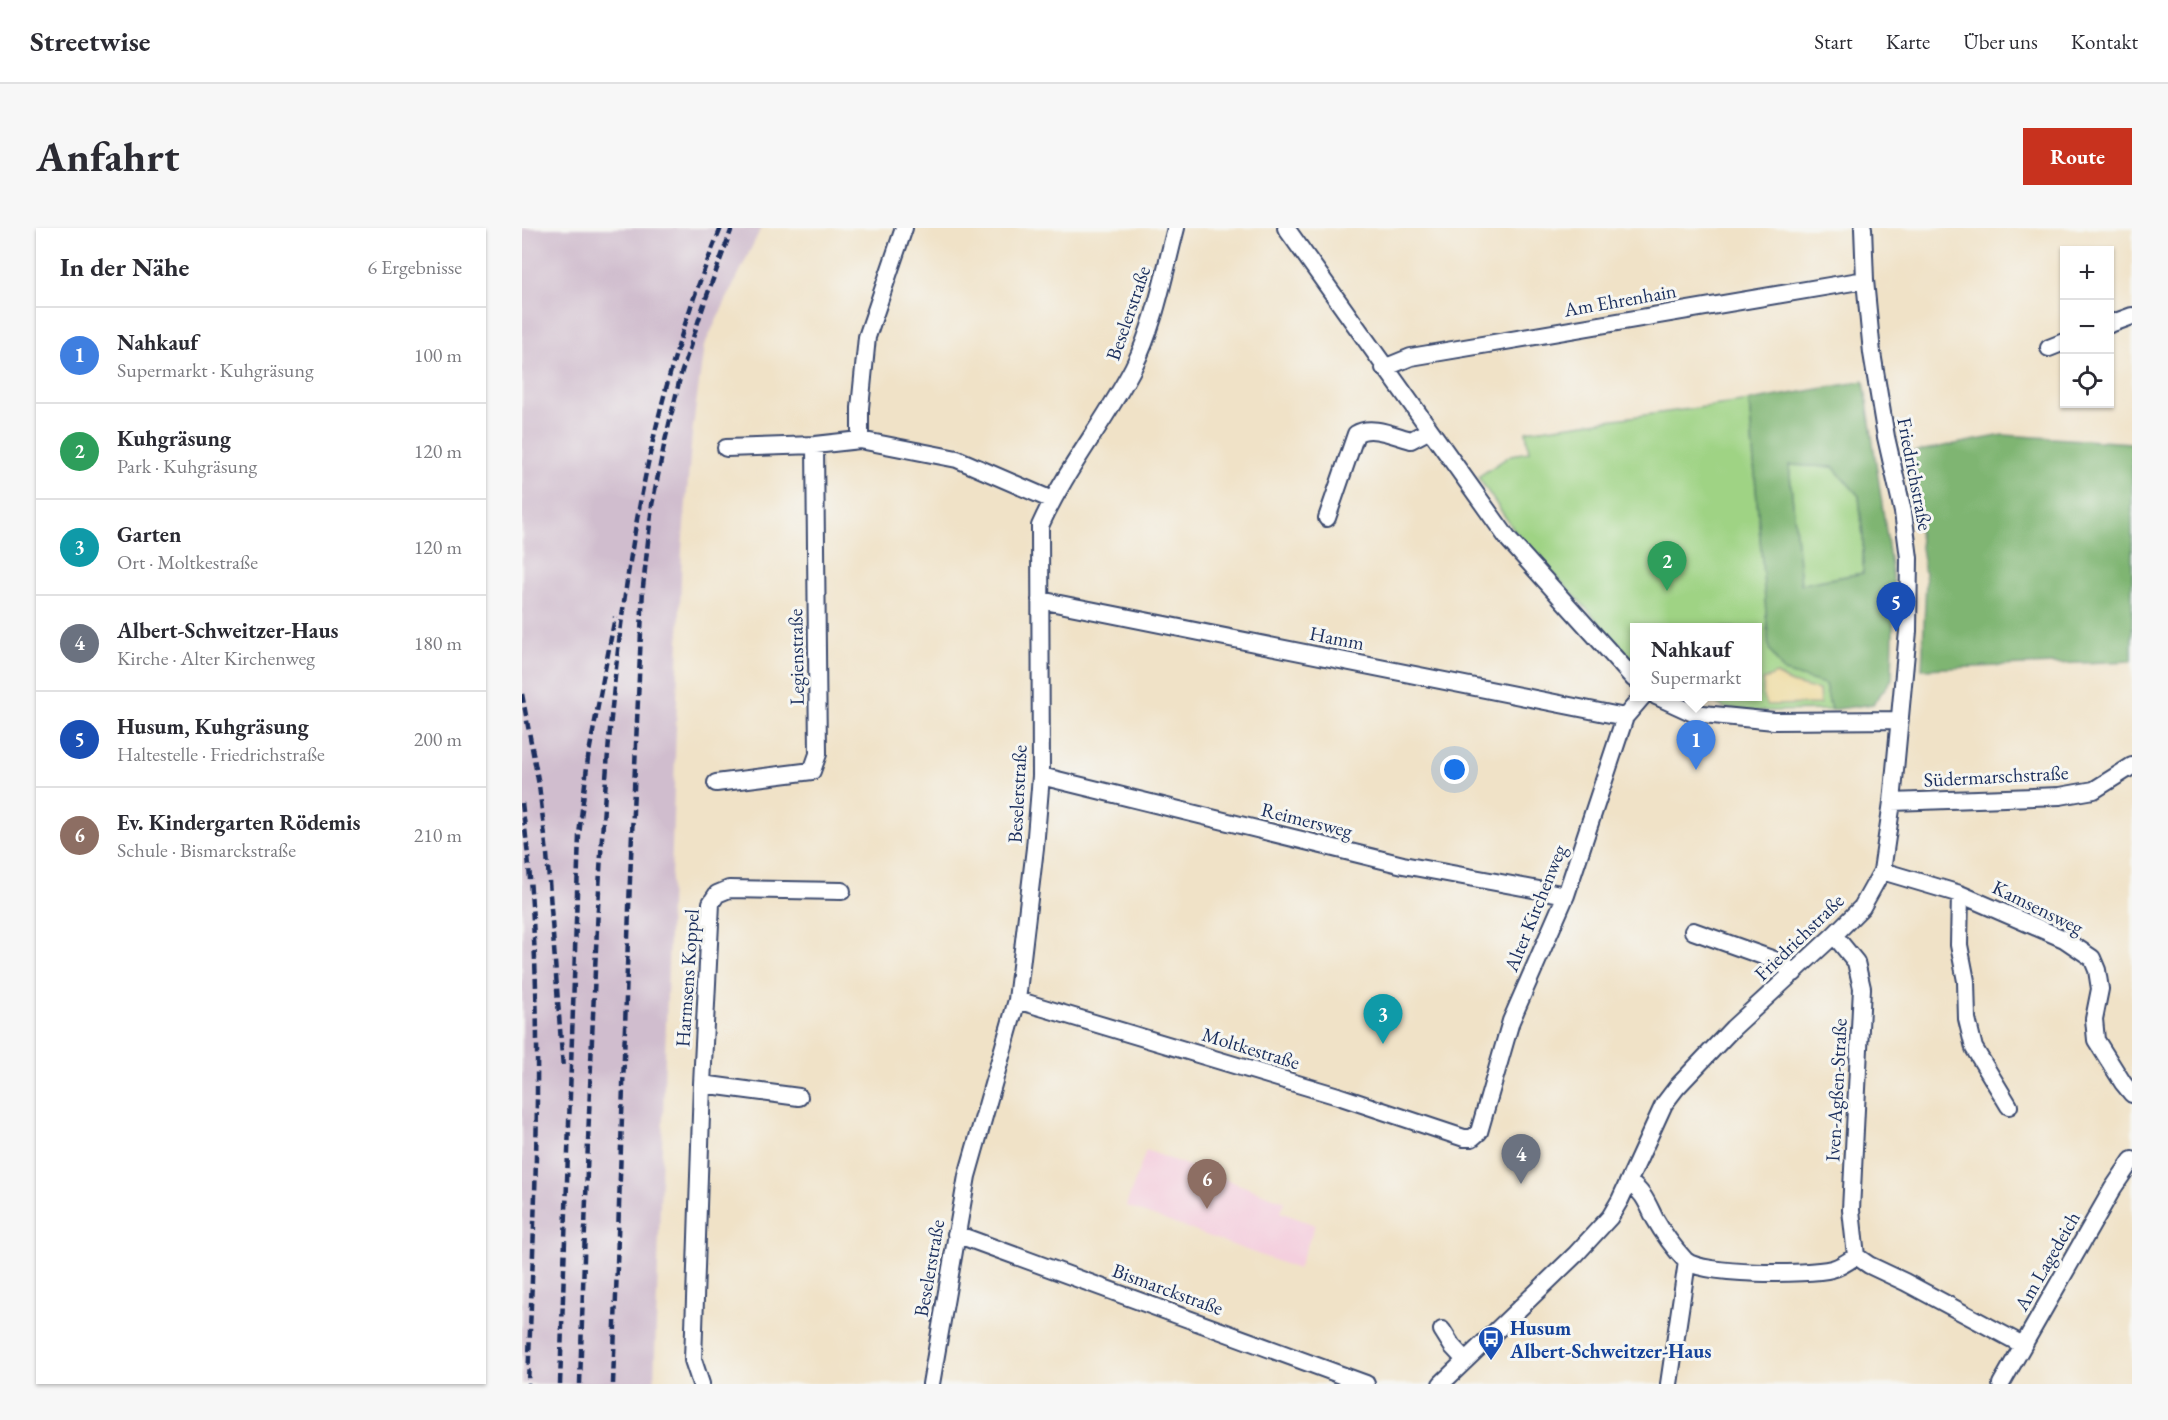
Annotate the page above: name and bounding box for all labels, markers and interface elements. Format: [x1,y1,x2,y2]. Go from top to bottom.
text: Streetwise [30,23,150,59]
text: Start [1814,28,1853,55]
text: Karte [1886,28,1930,55]
text: Über uns [1963,28,2038,55]
text: Kontakt [2071,28,2138,55]
button: Route [2023,128,2132,185]
text: Anfahrt [36,129,179,184]
map controls [2060,246,2114,408]
button: + [2060,246,2114,300]
text: In der Nähe [60,250,189,284]
text: 6 Ergebnisse [367,254,462,280]
street label: Beselerstraße [1100,262,1156,364]
street label: Am Ehrenhain [1561,277,1679,323]
button: − [2060,300,2114,354]
text: Nahkauf [117,328,198,357]
text: 1 [74,342,85,368]
text: 100 m [414,342,462,368]
button: locate [2060,354,2114,408]
text: Supermarkt · Kuhgräsung [117,357,314,383]
street label: Friedrichstraße [1891,415,1939,533]
text: Kuhgräsung [117,424,231,453]
text: 2 [74,438,85,464]
text: 120 m [414,438,462,464]
text: Park · Kuhgräsung [117,453,257,479]
text: Garten [117,520,181,549]
text: 3 [74,534,85,560]
text: 120 m [414,534,462,560]
pin: 2 [1648,542,1686,591]
text: Ort · Moltkestraße [117,549,258,575]
pin: 5 [1876,582,1916,632]
street label: Legienstraße [782,608,810,706]
text: Albert-Schweitzer-Haus [117,616,339,645]
street label: Hamm [1307,620,1367,656]
popup [1630,623,1762,701]
text: 4 [74,630,85,656]
text: 180 m [414,630,462,656]
text: Nahkauf [1651,635,1732,664]
text: Kirche · Alter Kirchenweg [117,645,315,671]
text: Supermarkt [1651,664,1741,690]
text: Husum, Kuhgräsung [117,712,309,741]
pin: 1 [1676,720,1716,770]
text: 5 [74,726,85,752]
text: 200 m [414,726,462,752]
text: Haltestelle · Friedrichstraße [117,741,325,767]
street label: Beselerstraße [1001,744,1033,844]
your location [1440,755,1469,784]
street label: Südermarschstraße [1923,759,2069,793]
street label: Reimersweg [1259,796,1356,844]
text: Ev. Kindergarten Rödemis [117,808,360,837]
text: 6 [74,822,85,848]
text: 210 m [414,822,462,848]
text: Schule · Bismarckstraße [117,837,296,863]
street label: Alter Kirchenweg [1497,840,1572,976]
street label: Kamsensweg [1988,874,2088,940]
street label: Friedrichstraße [1749,888,1849,986]
street label: Harmsens Koppel [669,908,705,1048]
pin: 3 [1364,994,1402,1044]
street label: Iven-Agßen-Straße [1819,1017,1853,1162]
street label: Moltkestraße [1199,1021,1303,1075]
pin: 4 [1502,1134,1540,1184]
pin: 6 [1188,1160,1226,1209]
street label: Am Lagedeich [2008,1207,2086,1316]
street label: Beselerstraße [908,1217,950,1319]
street label: Bismarckstraße [1109,1257,1227,1321]
place label: Husum Albert-Schweitzer-Haus [1509,1315,1711,1364]
bus stop icon: Husum Albert-Schweitzer-Haus [1476,1324,1506,1362]

